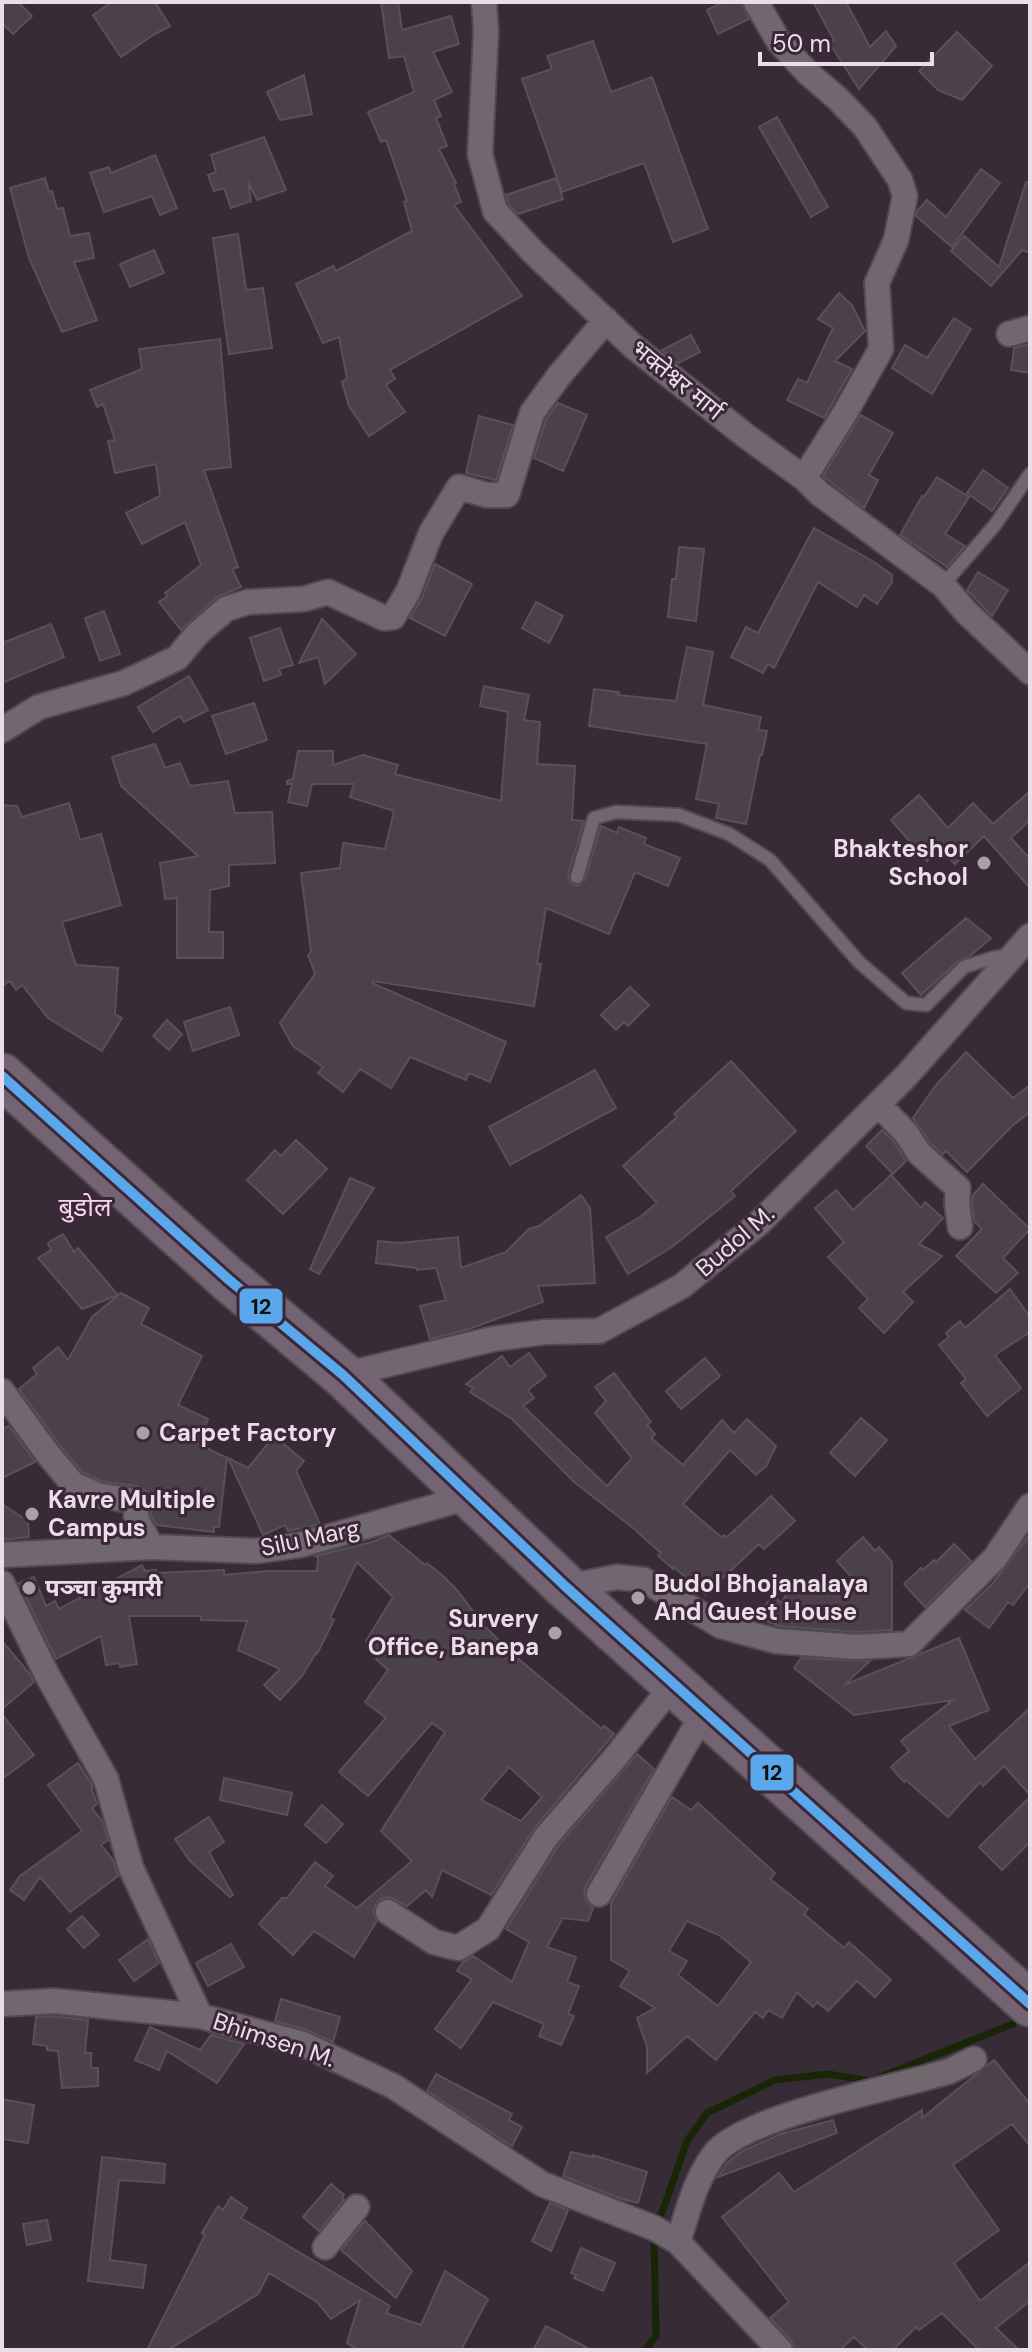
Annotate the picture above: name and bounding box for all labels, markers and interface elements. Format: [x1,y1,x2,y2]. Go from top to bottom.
scale bar [760,16,932,66]
text: 50 m [772,28,831,59]
street label: भक्तेश्वर मार्ग [625,333,731,427]
place label: Bhakteshor School [833,833,968,892]
marker: Bhakteshor School [975,854,993,872]
district label: बुडोल [58,1190,112,1224]
street label: Budol M. [689,1198,780,1283]
line badge: 12 [238,1287,284,1325]
text: 12 [251,1292,271,1321]
place label: Carpet Factory [159,1417,337,1448]
marker: Carpet Factory [134,1424,152,1442]
place label: Kavre Multiple Campus [48,1484,216,1543]
marker: Kavre Multiple Campus [23,1505,41,1523]
street label: Silu Marg [258,1512,362,1563]
place label: Budol Bhojanalaya And Guest House [654,1568,868,1627]
place label: पञ्चा कुमारी [45,1572,163,1603]
marker: पञ्चा कुमारी [20,1579,38,1597]
marker: Budol Bhojanalaya And Guest House [629,1589,647,1607]
place label: Survery Office, Banepa [368,1603,540,1662]
marker: Survery Office, Banepa [546,1624,564,1642]
line badge: 12 [749,1753,795,1792]
text: 12 [762,1758,782,1787]
street label: Bhimsen M. [209,2005,339,2074]

